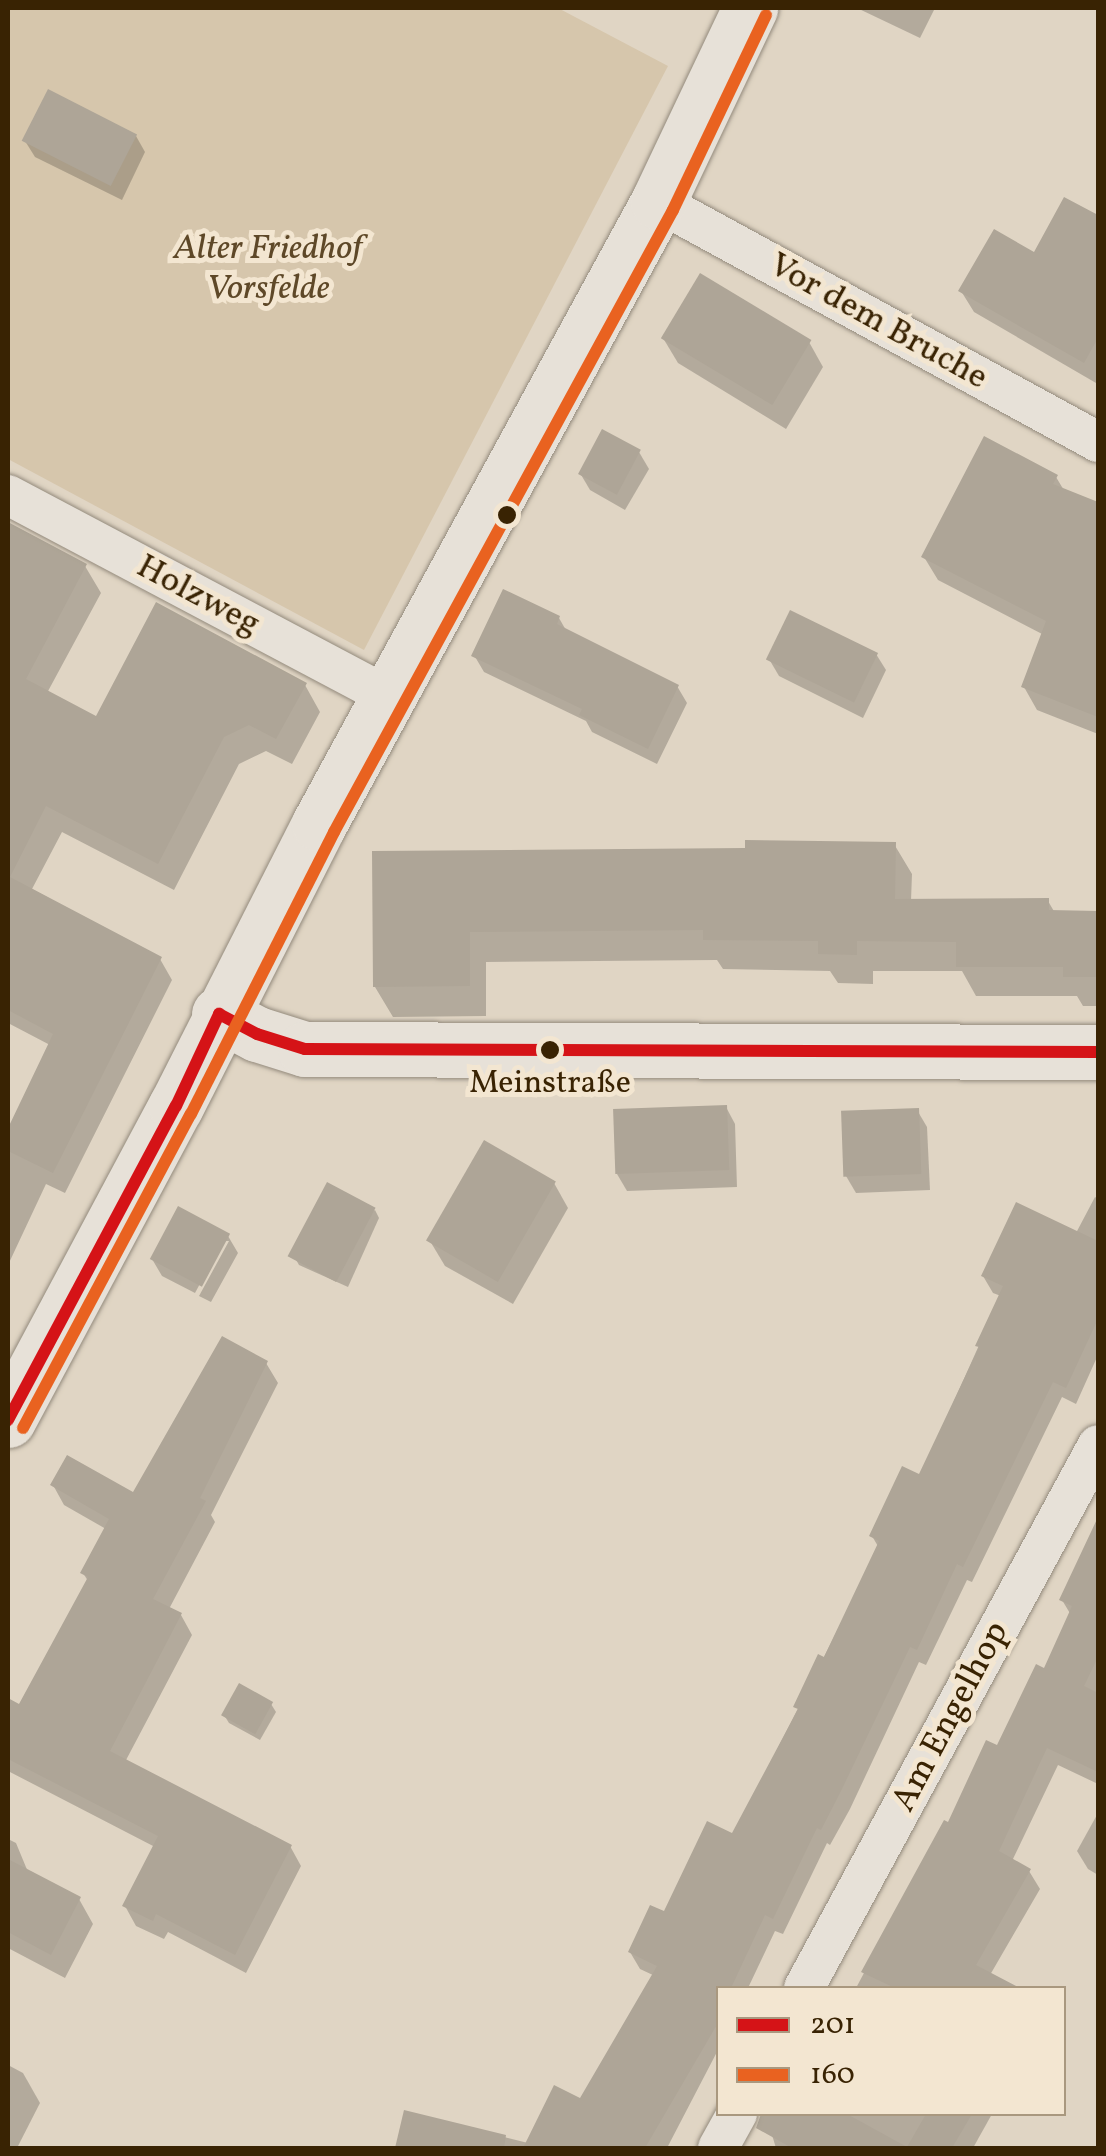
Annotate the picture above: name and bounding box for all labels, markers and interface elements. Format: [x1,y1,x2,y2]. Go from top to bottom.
park label: Alter Friedhof Vorsfelde [174,228,362,310]
street label: Vor dem Bruche [761,245,995,399]
unlabelled marker [497,505,517,525]
street label: Holzweg [129,546,267,646]
marker: Meinstraße [540,1040,560,1060]
place label: Meinstraße [469,1065,631,1103]
street label: Am Engelhop [883,1615,1019,1819]
legend [716,1986,1066,2116]
text: 201 [810,2004,855,2046]
text: 160 [810,2054,855,2096]

